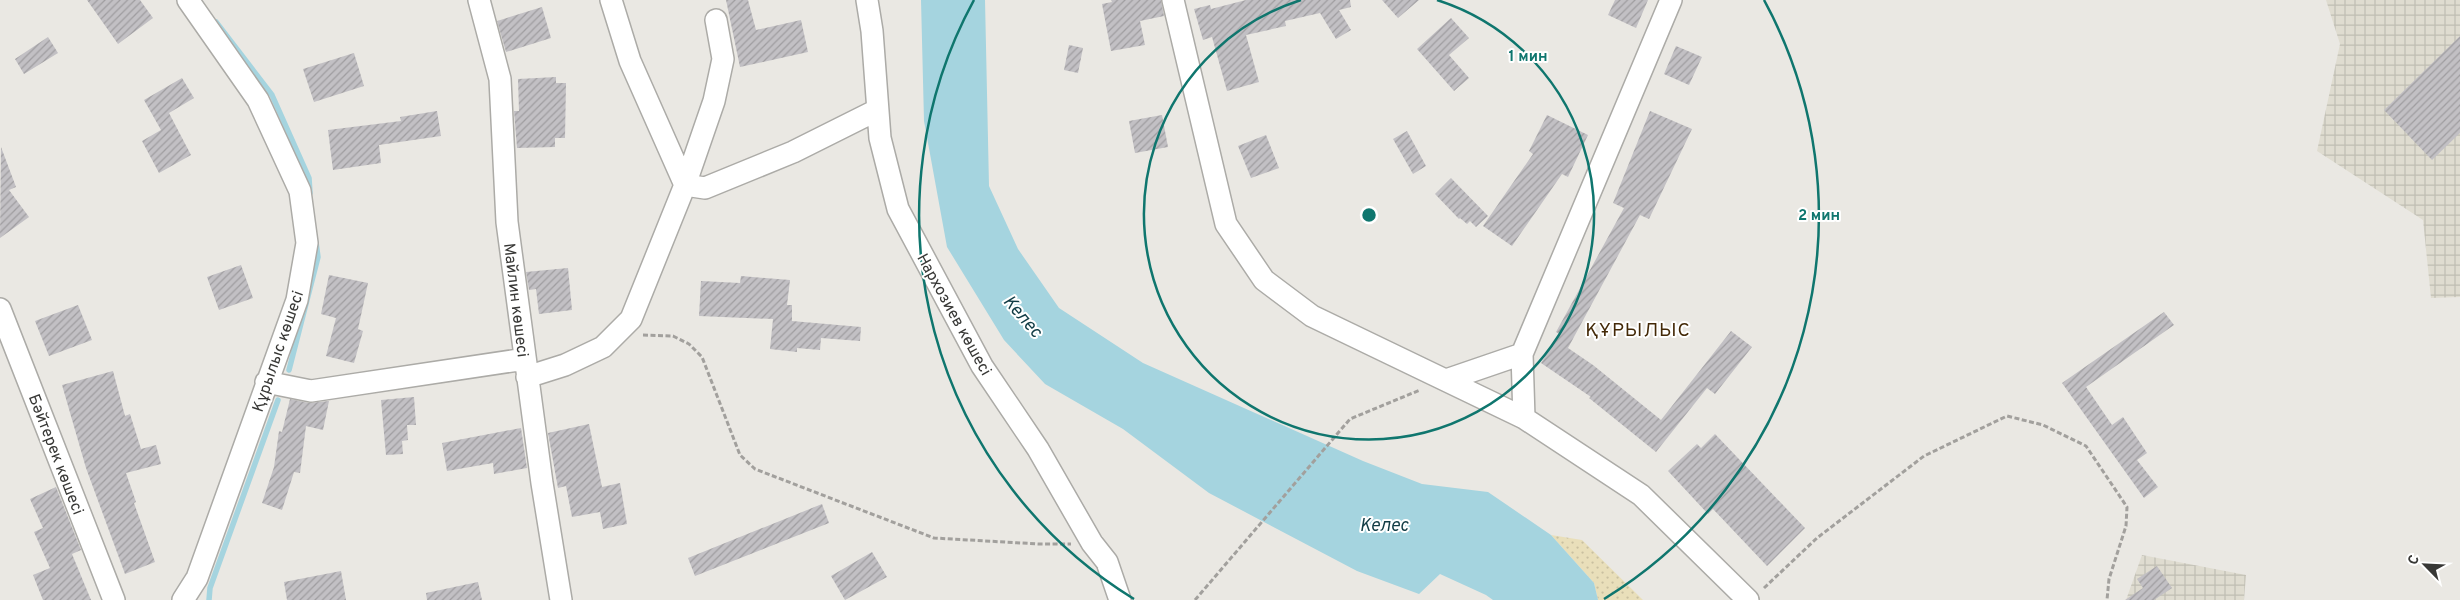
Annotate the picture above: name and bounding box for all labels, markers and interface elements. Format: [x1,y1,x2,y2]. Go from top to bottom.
text: 1 мин [1509,48,1547,67]
centre of rings [1360,206,1378,224]
text: 2 мин [1798,207,1840,226]
street label: Майлин көшесі [498,242,532,359]
street label: Нархозиев көшесі [911,250,995,380]
street label: Құрылыс көшесі [249,288,309,415]
water label: Келес [997,291,1047,343]
district label: ҚҰРЫЛЫС [1585,319,1691,343]
street label: Бәйтерек көшесі [23,392,87,518]
water label: Келес [1360,515,1409,538]
north arrow [2400,540,2450,590]
text: С [2405,553,2424,568]

